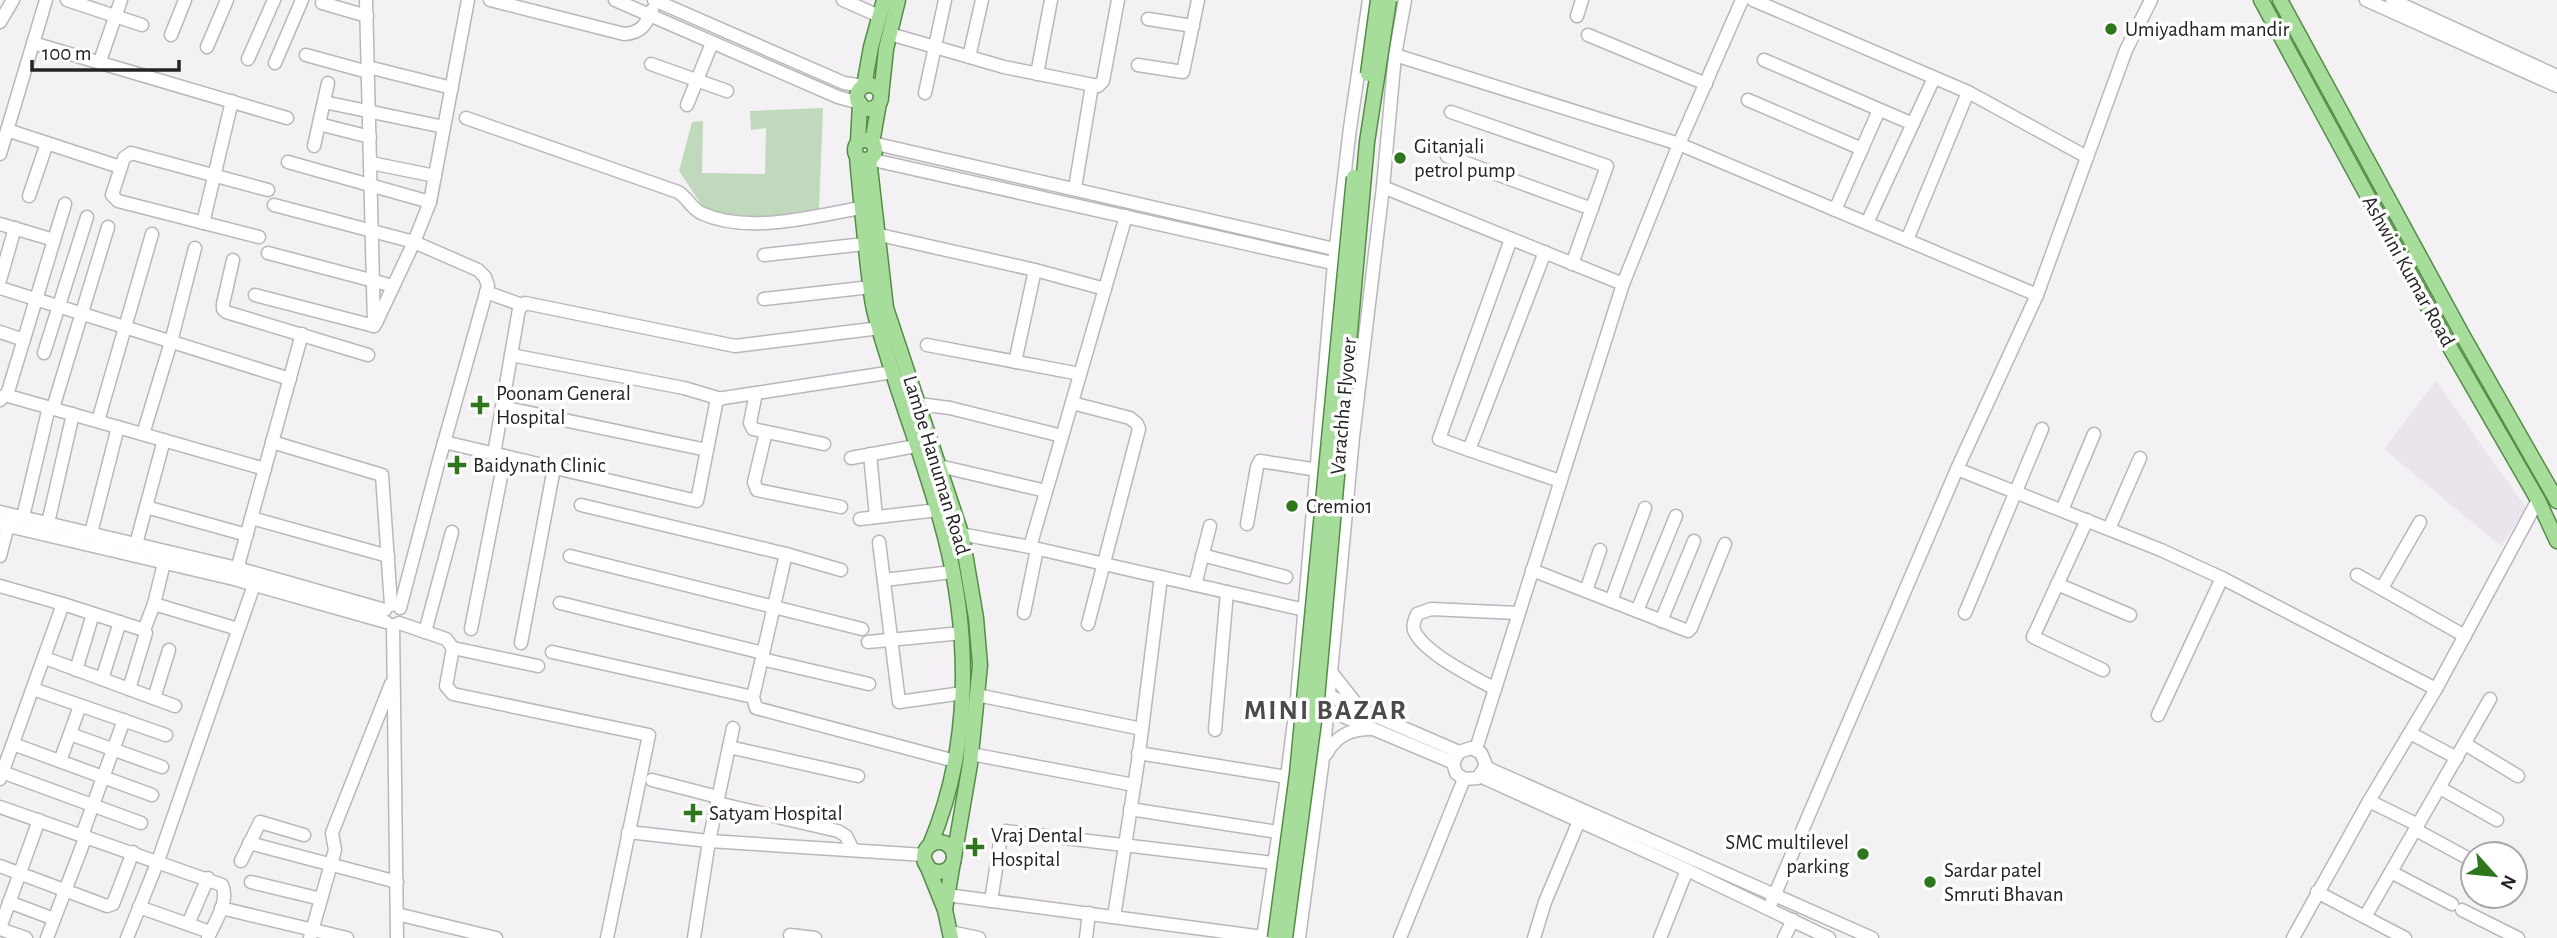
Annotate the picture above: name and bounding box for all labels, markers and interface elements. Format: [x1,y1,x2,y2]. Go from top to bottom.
place label: Umiyadham mandir [2125,19,2290,40]
marker: Umiyadham mandir [2103,21,2119,37]
scale bar [32,28,178,72]
text: 100 m [42,43,92,64]
place label: Gitanjali petrol pump [1414,136,1515,181]
marker: Gitanjali petrol pump [1392,150,1408,166]
street label: Ashwini Kumar Road [2358,192,2459,350]
street label: Varachha Flyover [1327,336,1360,475]
street label: Lambe Hanuman Road [899,373,974,557]
place label: Poonam General Hospital [496,383,631,428]
marker: Poonam General Hospital [470,395,490,415]
marker: Baidynath Clinic [447,455,467,475]
place label: Baidynath Clinic [473,455,606,476]
place label: Cremio1 [1306,496,1372,517]
marker: Cremio1 [1284,498,1300,514]
district label: MINI BAZAR [1244,697,1408,725]
marker: Satyam Hospital [683,803,703,823]
place label: Satyam Hospital [709,803,843,824]
place label: Vraj Dental Hospital [991,825,1083,870]
place label: SMC multilevel parking [1725,832,1850,877]
marker: Vraj Dental Hospital [965,837,985,857]
north arrow [2459,840,2529,910]
marker: SMC multilevel parking [1855,846,1871,862]
place label: Sardar patel Smruti Bhavan [1944,860,2064,905]
text: N [2496,872,2519,892]
marker: Sardar patel Smruti Bhavan [1922,874,1938,890]

